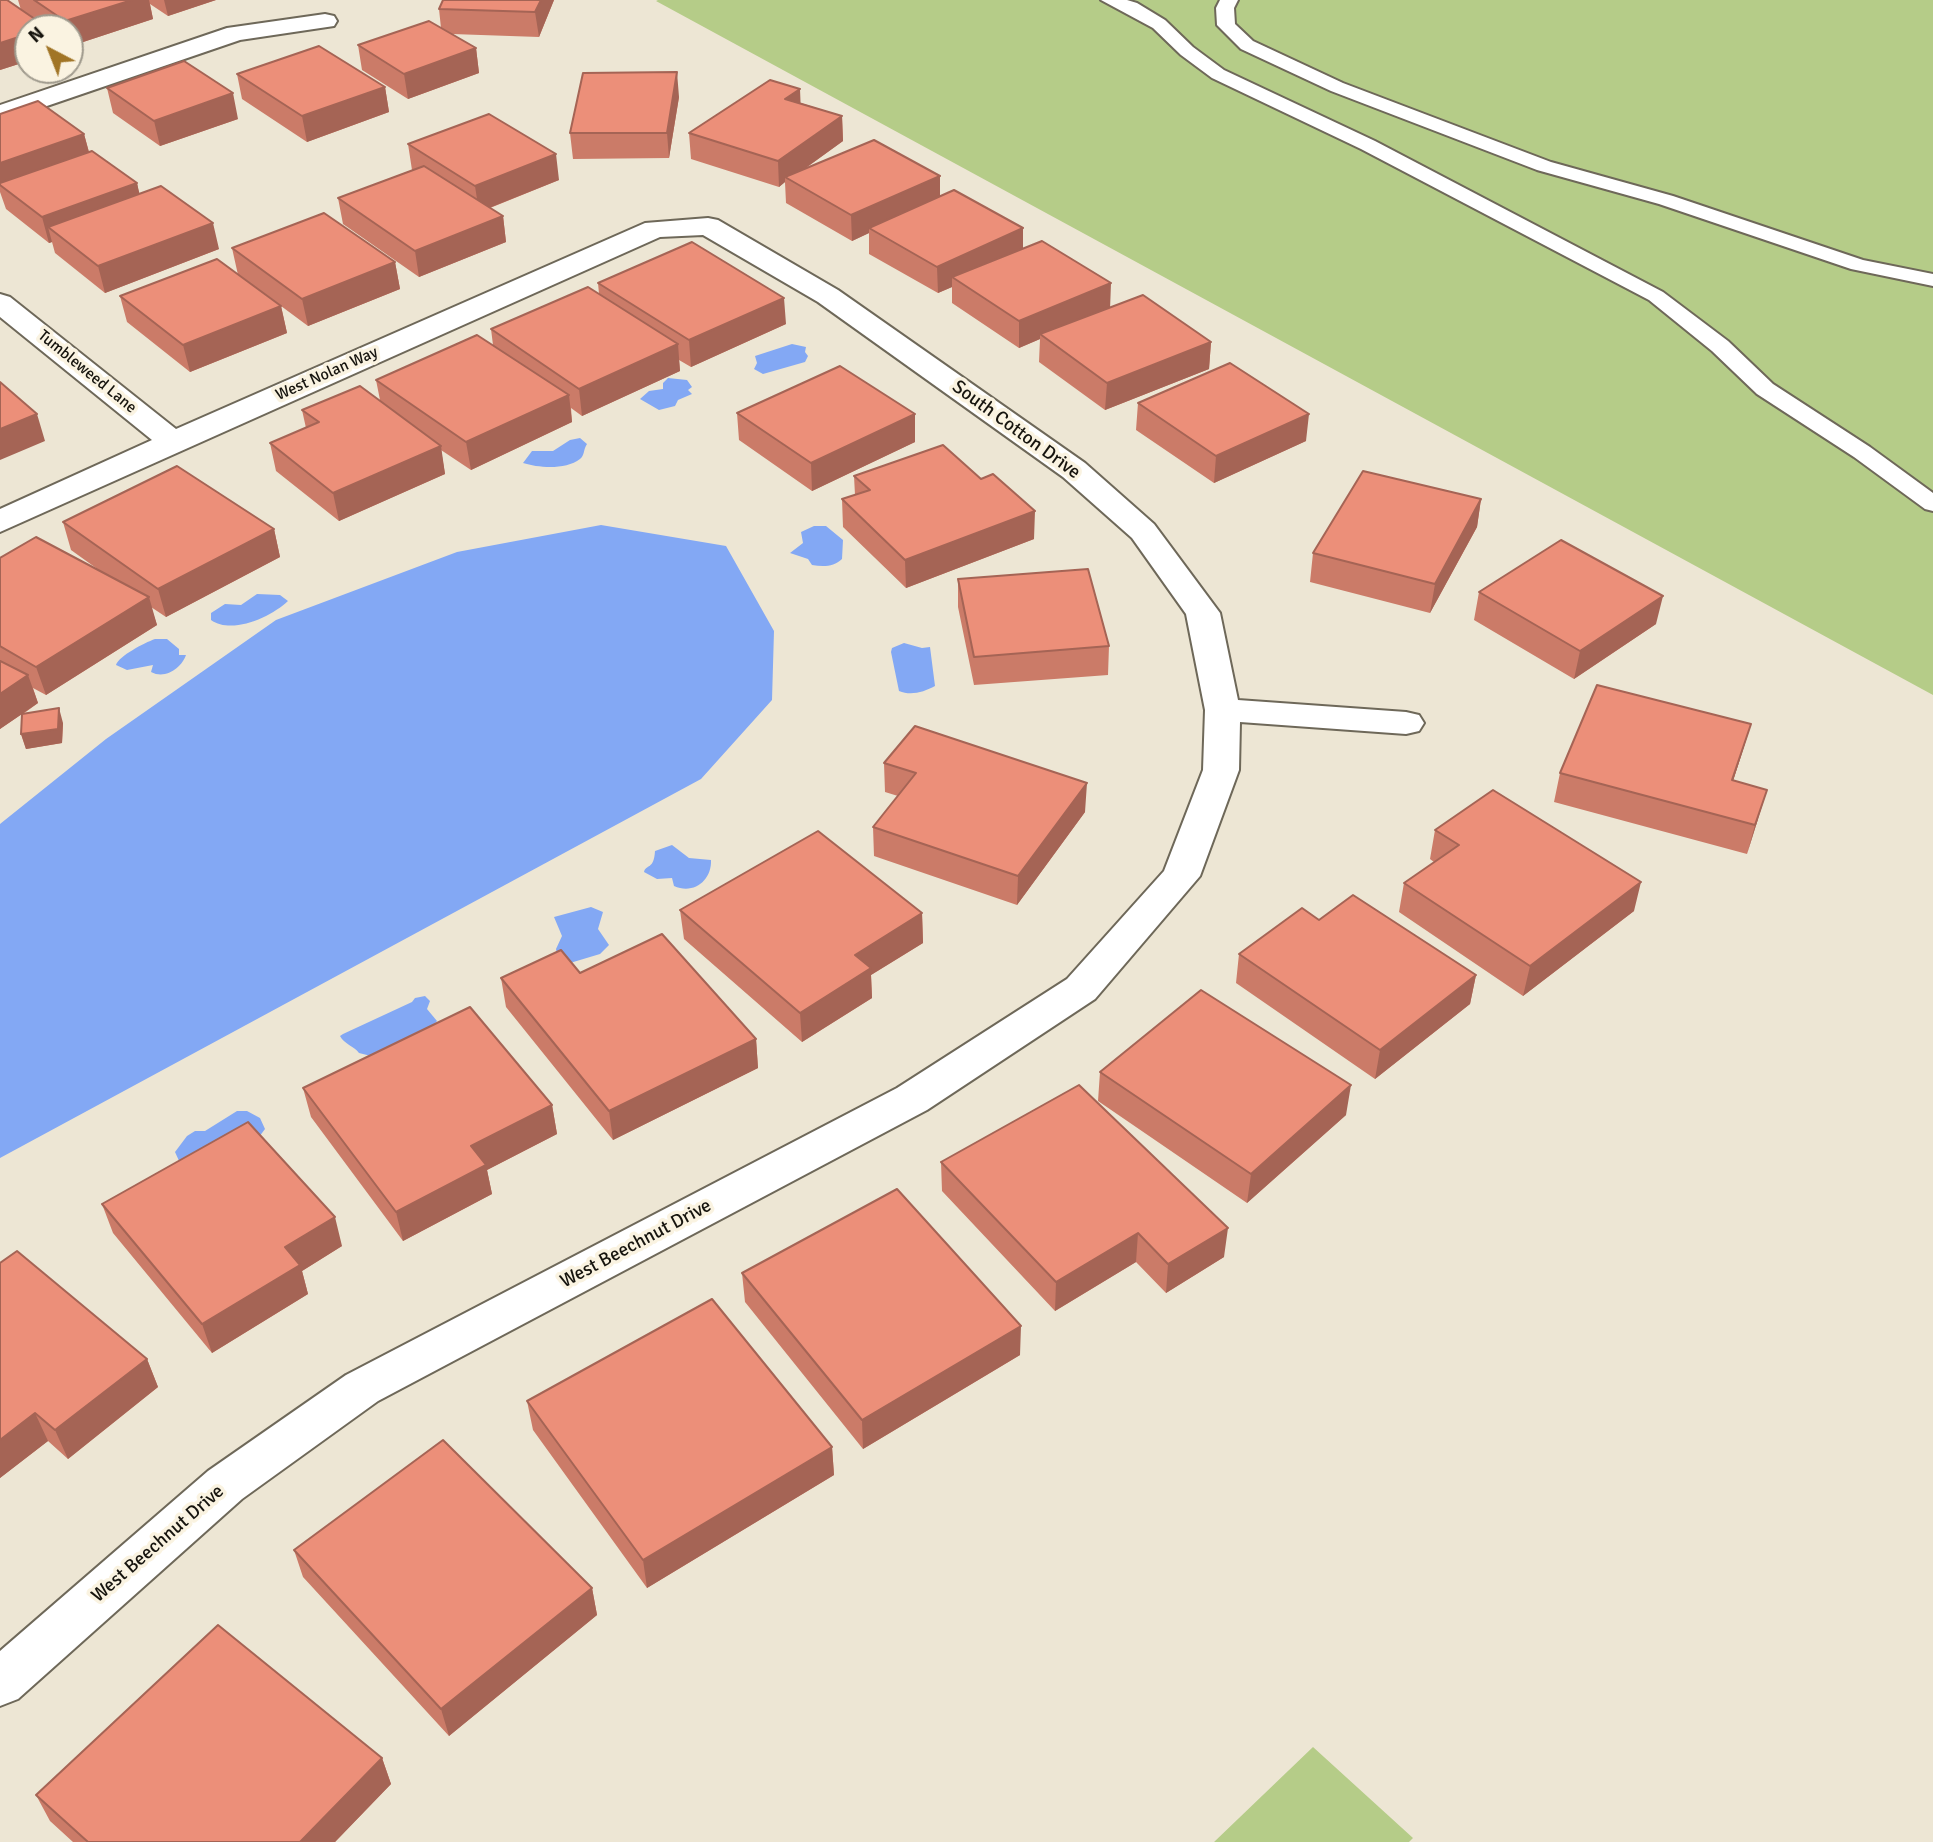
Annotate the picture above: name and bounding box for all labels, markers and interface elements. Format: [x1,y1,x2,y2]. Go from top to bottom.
north arrow [14,14,84,84]
text: N [23,22,49,48]
street label: Tumbleweed Lane [34,326,140,418]
street label: West Nolan Way [273,343,381,405]
street label: South Cotton Drive [947,376,1085,484]
street label: West Beechnut Drive [556,1195,716,1293]
street label: West Beechnut Drive [87,1480,229,1608]

